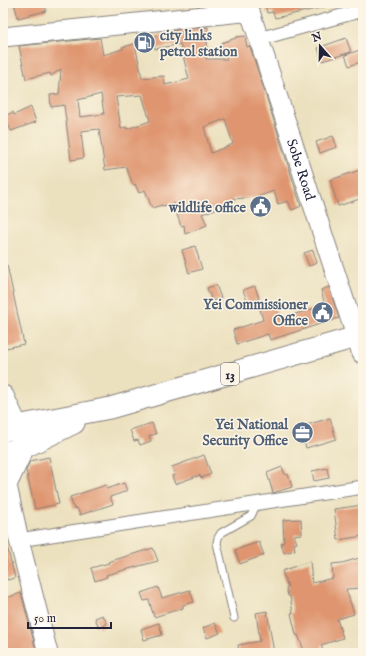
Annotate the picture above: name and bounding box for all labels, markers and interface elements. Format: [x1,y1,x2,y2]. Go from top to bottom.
north arrow [300,26,340,66]
place label: city links petrol station [159,27,238,61]
text: N [309,29,324,46]
fuel station icon: city links petrol station [131,30,157,56]
street label: Sobe Road [282,137,319,203]
public building icon: wildlife office [248,194,274,220]
place label: wildlife office [168,199,247,217]
place label: Yei Commissioner Office [203,296,309,330]
public building icon: Yei Commissioner Office [310,299,336,325]
road number: 13 [221,363,239,385]
place label: Yei National Security Office [203,416,289,450]
office icon: Yei National Security Office [290,419,316,445]
scale bar [28,604,111,630]
text: 50 m [34,611,56,626]

